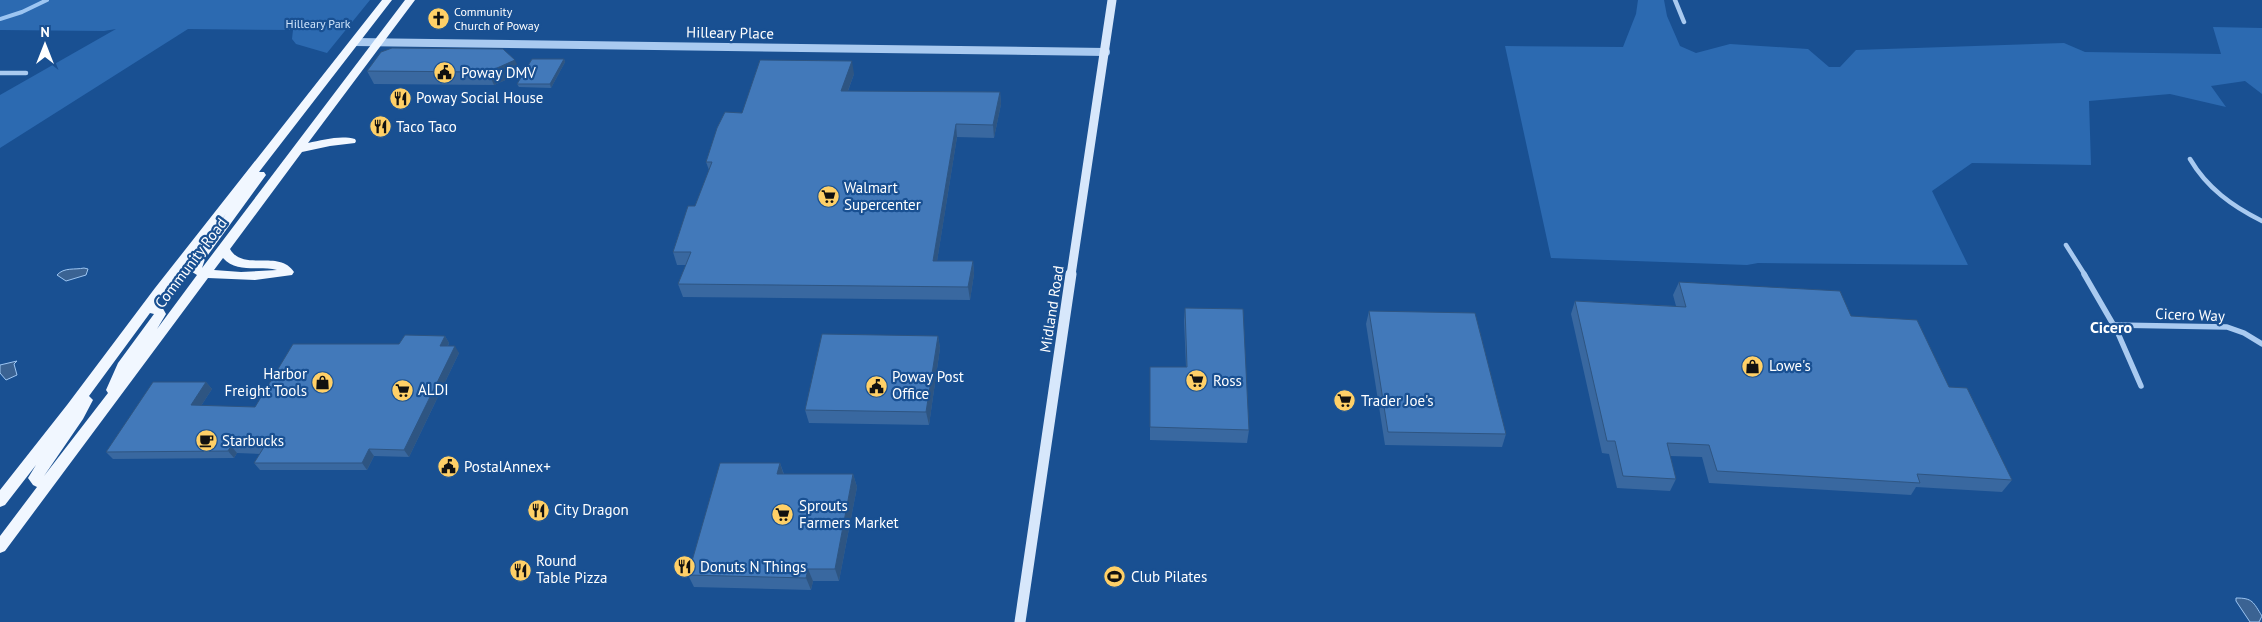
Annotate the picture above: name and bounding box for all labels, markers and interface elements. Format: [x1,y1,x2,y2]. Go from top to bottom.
place label: Community Church of Poway [454,4,540,33]
church icon: Community Church of Poway [426,7,450,31]
park label: Hilleary Park [286,16,351,31]
north arrow [20,20,70,70]
street label: Hilleary Place [686,22,774,43]
text: N [40,23,50,41]
public building icon: Poway DMV [433,61,457,85]
place label: Poway DMV [461,63,536,82]
restaurant icon: Poway Social House [388,86,412,110]
place label: Poway Social House [416,88,543,107]
restaurant icon: Taco Taco [368,115,392,139]
place label: Taco Taco [396,117,457,136]
place label: Walmart Supercenter [844,178,921,214]
supermarket icon: Walmart Supercenter [816,185,840,209]
street label: Community Road [151,214,231,312]
street label: Midland Road [1035,264,1068,354]
street label: Cicero Way [2155,304,2225,325]
district label: Cicero [2090,317,2133,337]
shop icon: Lowe's [1741,354,1765,378]
place label: Lowe's [1769,356,1811,375]
place label: Harbor Freight Tools [224,364,307,400]
place label: Poway Post Office [892,367,964,403]
supermarket icon: Ross [1185,369,1209,393]
shop icon: Harbor Freight Tools [311,371,335,395]
place label: Ross [1213,371,1242,390]
public building icon: Poway Post Office [864,374,888,398]
supermarket icon: ALDI [390,378,414,402]
place label: ALDI [418,380,449,399]
supermarket icon: Trader Joe's [1333,389,1357,413]
place label: Trader Joe's [1361,391,1434,410]
cafe icon: Starbucks [194,429,218,453]
place label: Starbucks [222,431,284,450]
public building icon: PostalAnnex+ [436,455,460,479]
place label: PostalAnnex+ [464,457,551,476]
place label: Sprouts Farmers Market [799,496,899,532]
restaurant icon: City Dragon [526,498,550,522]
place label: City Dragon [554,500,629,519]
supermarket icon: Sprouts Farmers Market [771,503,795,527]
place label: Round Table Pizza [536,551,608,587]
restaurant icon: Donuts N Things [672,555,696,579]
place label: Donuts N Things [700,557,806,576]
restaurant icon: Round Table Pizza [508,558,532,582]
sports icon: Club Pilates [1103,565,1127,589]
place label: Club Pilates [1131,567,1207,586]

